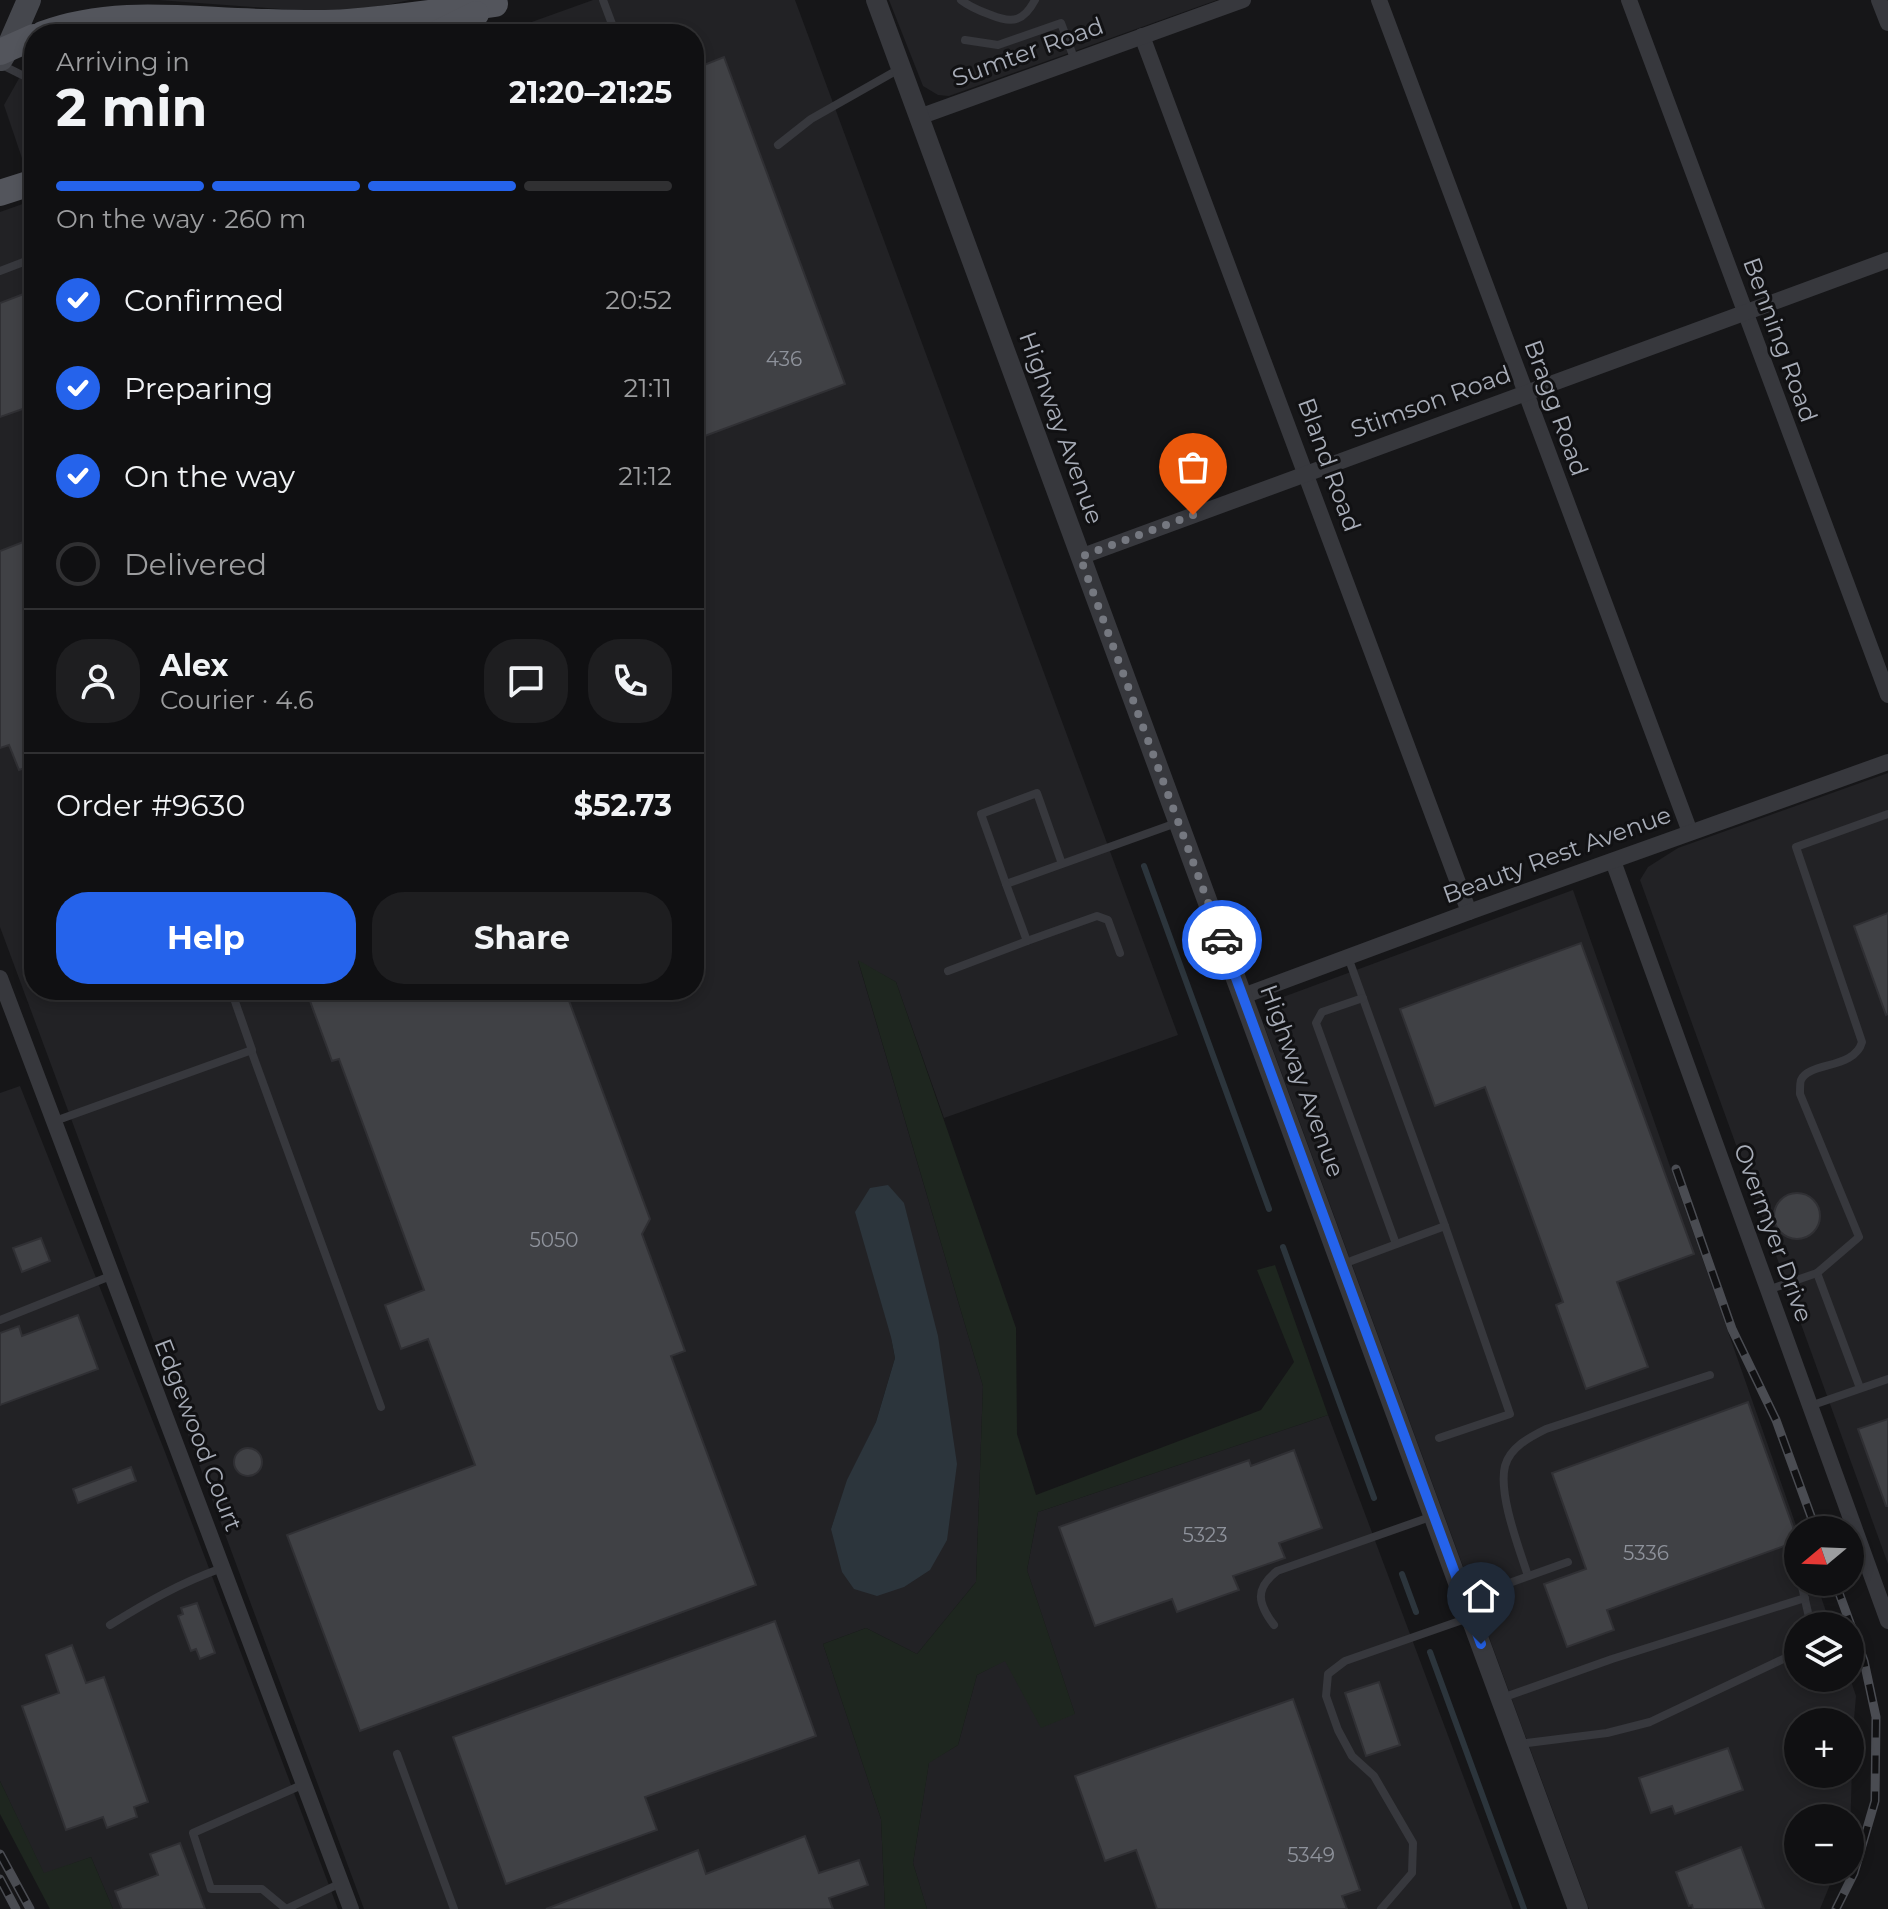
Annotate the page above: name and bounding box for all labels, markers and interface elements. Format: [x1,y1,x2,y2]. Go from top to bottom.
street label: Sumter Road [948,11,1107,92]
text: Arriving in [56,46,190,78]
text: 21:20–21:25 [509,74,672,111]
text: 2 min [56,76,208,139]
text: On the way · 260 m [56,203,306,235]
street label: Benning Road [1737,253,1824,426]
icon: check [56,278,100,322]
text: Confirmed [124,282,284,319]
text: 20:52 [605,284,672,316]
street label: Highway Avenue [1013,328,1110,528]
street label: Bragg Road [1518,336,1595,480]
house number: 436 [766,347,802,371]
street label: Stimson Road [1347,359,1515,444]
icon: check [56,366,100,410]
text: Preparing [124,370,273,407]
text: 21:11 [624,372,672,404]
street label: Bland Road [1292,394,1367,536]
pin [1159,433,1227,515]
icon: bag [1171,445,1215,489]
icon: check [56,454,100,498]
text: On the way [124,458,295,495]
text: 21:12 [618,460,672,492]
text: Delivered [124,546,267,583]
button: person [56,639,140,723]
button: chat [484,639,568,723]
button: phone [588,639,672,723]
text: Alex [160,647,228,684]
text: Courier · 4.6 [160,684,314,716]
text: Order #9630 [56,787,245,824]
text: $52.73 [574,787,672,824]
street label: Beauty Rest Avenue [1439,800,1675,909]
button: Help [56,892,356,984]
button: Share [372,892,672,984]
courier [1182,900,1262,980]
icon: car [1200,918,1244,962]
street label: Highway Avenue [1254,981,1351,1181]
street label: Overmyer Drive [1728,1140,1819,1326]
house number: 5050 [529,1228,579,1252]
street label: Edgewood Court [148,1335,249,1535]
north arrow [1784,1516,1864,1596]
map controls [1784,1516,1864,1884]
house number: 5323 [1182,1523,1228,1547]
house number: 5336 [1623,1541,1669,1565]
pin [1447,1562,1515,1644]
icon: home [1459,1574,1503,1618]
button: layers [1784,1612,1864,1692]
button: + [1784,1708,1864,1788]
button: − [1784,1804,1864,1884]
house number: 5349 [1287,1843,1335,1867]

